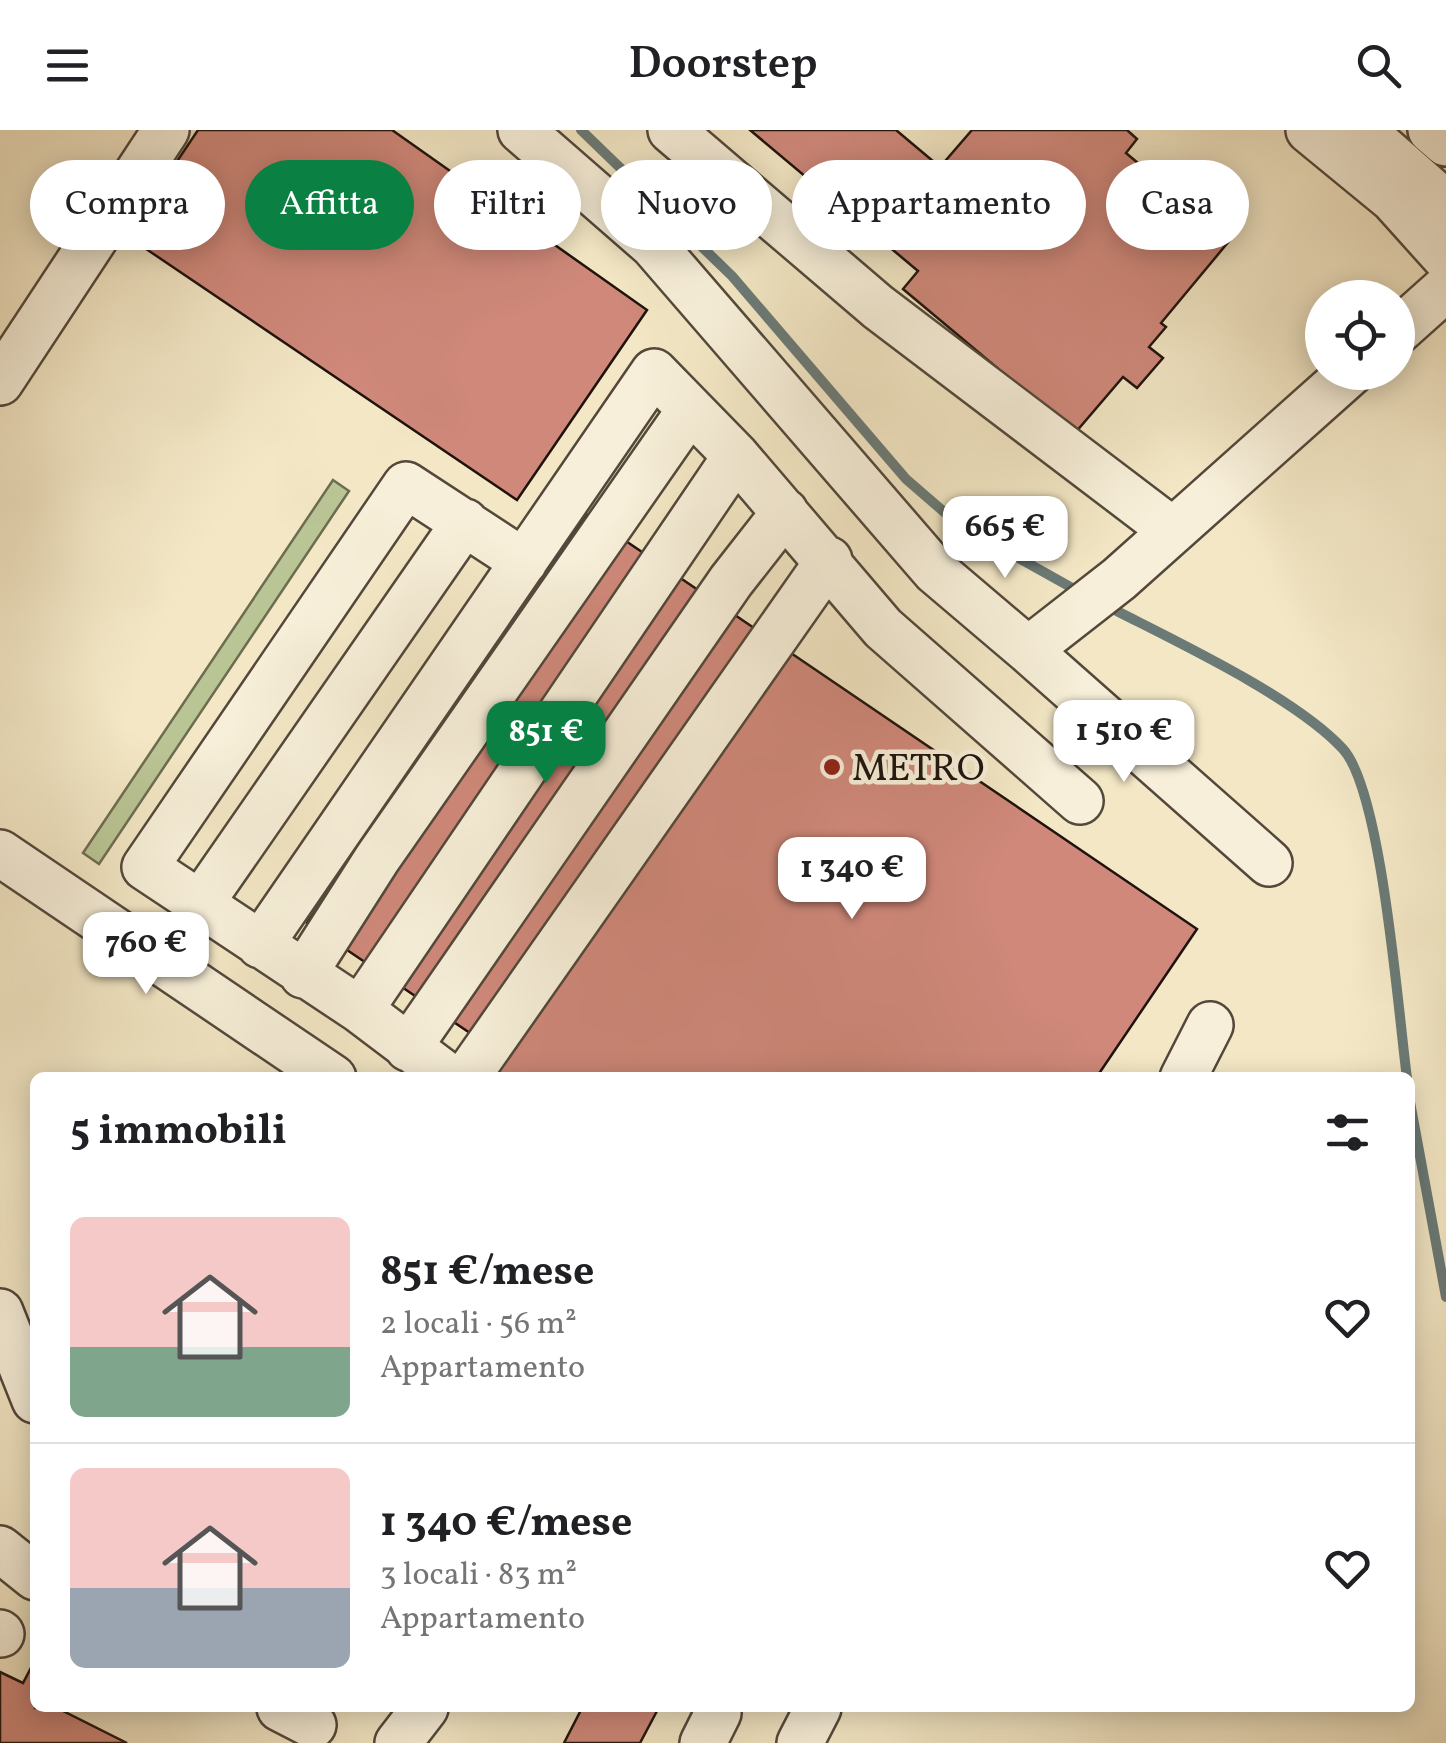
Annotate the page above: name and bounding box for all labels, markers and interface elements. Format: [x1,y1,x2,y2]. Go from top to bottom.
text: Doorstep [628,34,818,97]
icon: menu [40,38,95,93]
icon: search [1351,38,1406,93]
chip: Compra [30,160,225,250]
chip: Affitta [245,160,414,250]
chip: Filtri [434,160,581,250]
chip: Nuovo [601,160,772,250]
chip: Appartamento [792,160,1086,250]
chip: Casa [1106,160,1249,250]
map controls [1305,280,1415,390]
button: locate [1305,280,1415,390]
pin: 665 € [935,496,1075,581]
text: 665 € [965,506,1045,550]
pin: 1 510 € [1032,700,1216,785]
pin: 851 € [476,701,616,786]
text: 1 510 € [1075,710,1173,754]
text: 851 € [508,711,584,755]
place label: METRO [852,744,984,797]
marker: METRO [821,756,843,778]
pin: 1 340 € [760,837,944,922]
text: 1 340 € [800,847,904,891]
pin: 760 € [76,912,216,997]
text: 760 € [105,922,187,966]
text: 5 immobili [70,1103,287,1162]
icon: filters [1320,1105,1375,1160]
text: 851 €/mese [380,1244,594,1303]
icon: home [150,1257,270,1377]
icon: heart [1320,1290,1375,1345]
text: 2 locali · 56 m² [380,1303,577,1347]
text: Appartamento [380,1347,585,1391]
text: 1 340 €/mese [380,1495,632,1554]
icon: home [150,1508,270,1628]
icon: heart [1320,1541,1375,1596]
text: 3 locali · 83 m² [380,1554,577,1598]
text: Appartamento [380,1598,585,1642]

